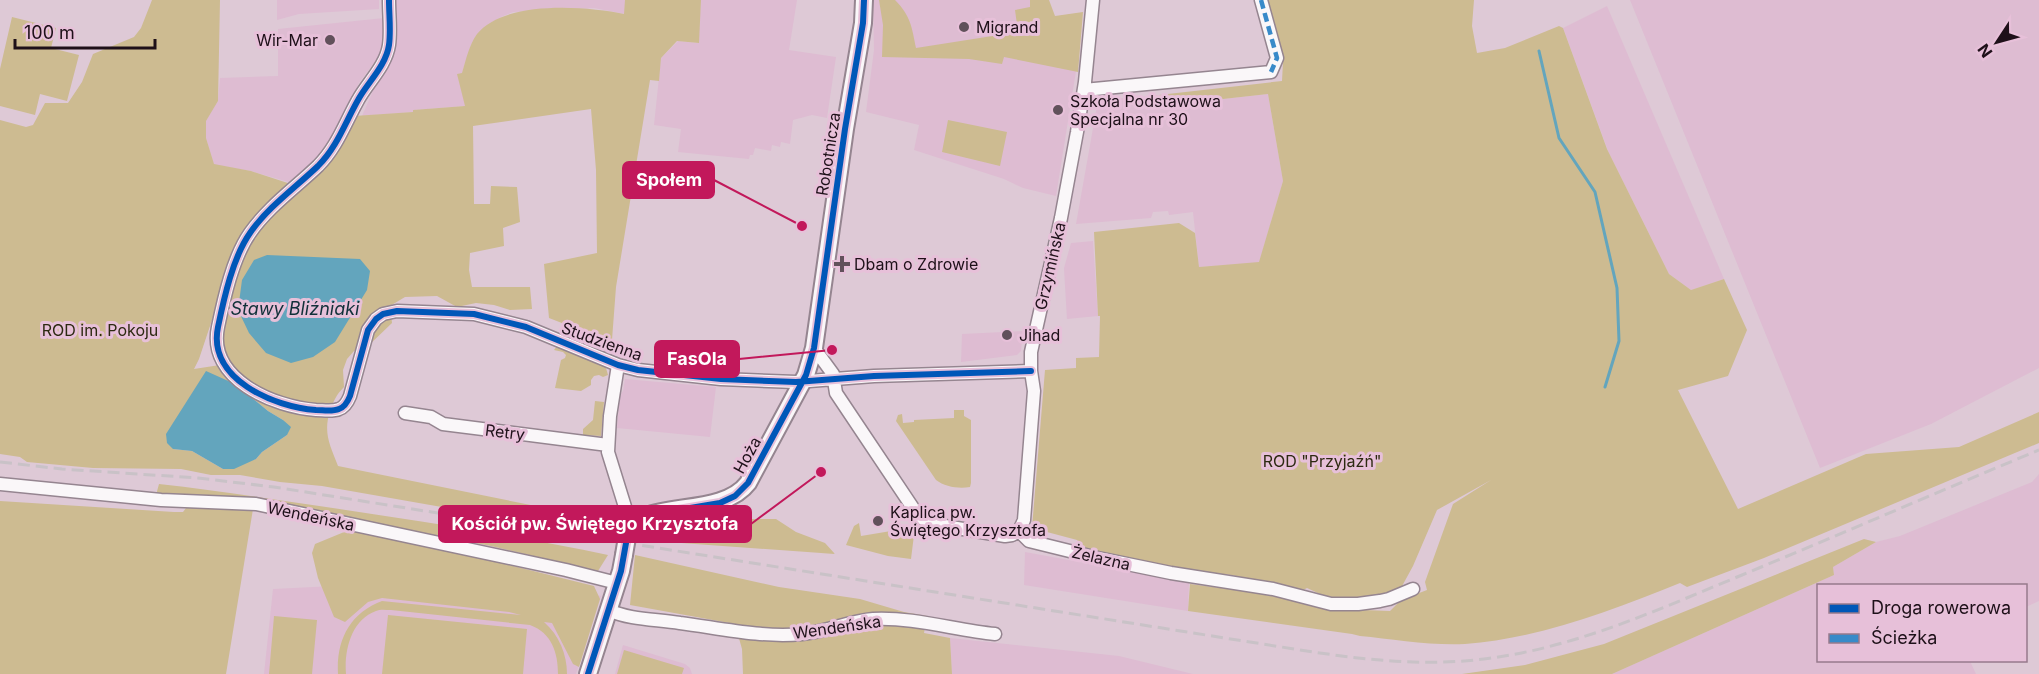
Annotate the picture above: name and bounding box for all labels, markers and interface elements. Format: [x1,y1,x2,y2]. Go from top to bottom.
scale bar [15,12,154,50]
north arrow [1967,12,2027,72]
place label: Migrand [976,17,1038,37]
marker: Migrand [957,20,971,34]
text: 100 m [24,22,75,43]
place label: Wir-Mar [256,30,318,50]
marker: Wir-Mar [323,33,337,47]
text: N [1973,40,1997,62]
place label: Szkoła Podstawowa Specjalna nr 30 [1070,91,1221,129]
marker: Szkoła Podstawowa Specjalna nr 30 [1051,103,1065,117]
street label: Robotnicza [812,111,844,197]
callout: Społem [623,162,714,198]
text: Społem [636,169,702,190]
street label: Grzymińska [1030,220,1070,312]
place label: Dbam o Zdrowie [854,254,978,274]
marker: Dbam o Zdrowie [835,257,849,271]
water label: Stawy Bliźniaki [231,298,360,319]
street label: Studzienna [559,317,645,365]
park label: ROD im. Pokoju [42,320,158,340]
place label: Jihad [1019,325,1060,345]
marker: Jihad [1000,328,1014,342]
callout: FasOla [655,341,739,377]
text: FasOla [667,348,727,369]
street label: Retry [484,420,526,444]
street label: Hoża [729,433,765,477]
park label: ROD "Przyjaźń" [1263,451,1381,471]
street label: Wendeńska [266,497,356,535]
place label: Kaplica pw. Świętego Krzysztofa [890,502,1046,540]
callout: Kościół pw. Świętego Krzysztofa [439,506,751,542]
text: Kościół pw. Świętego Krzysztofa [452,513,738,534]
marker: Kaplica pw. Świętego Krzysztofa [871,514,885,528]
street label: Żelazna [1070,542,1132,574]
legend [1817,584,2027,662]
text: Droga rowerowa [1871,597,2011,618]
street label: Wendeńska [792,611,882,643]
text: Ścieżka [1871,626,1937,648]

